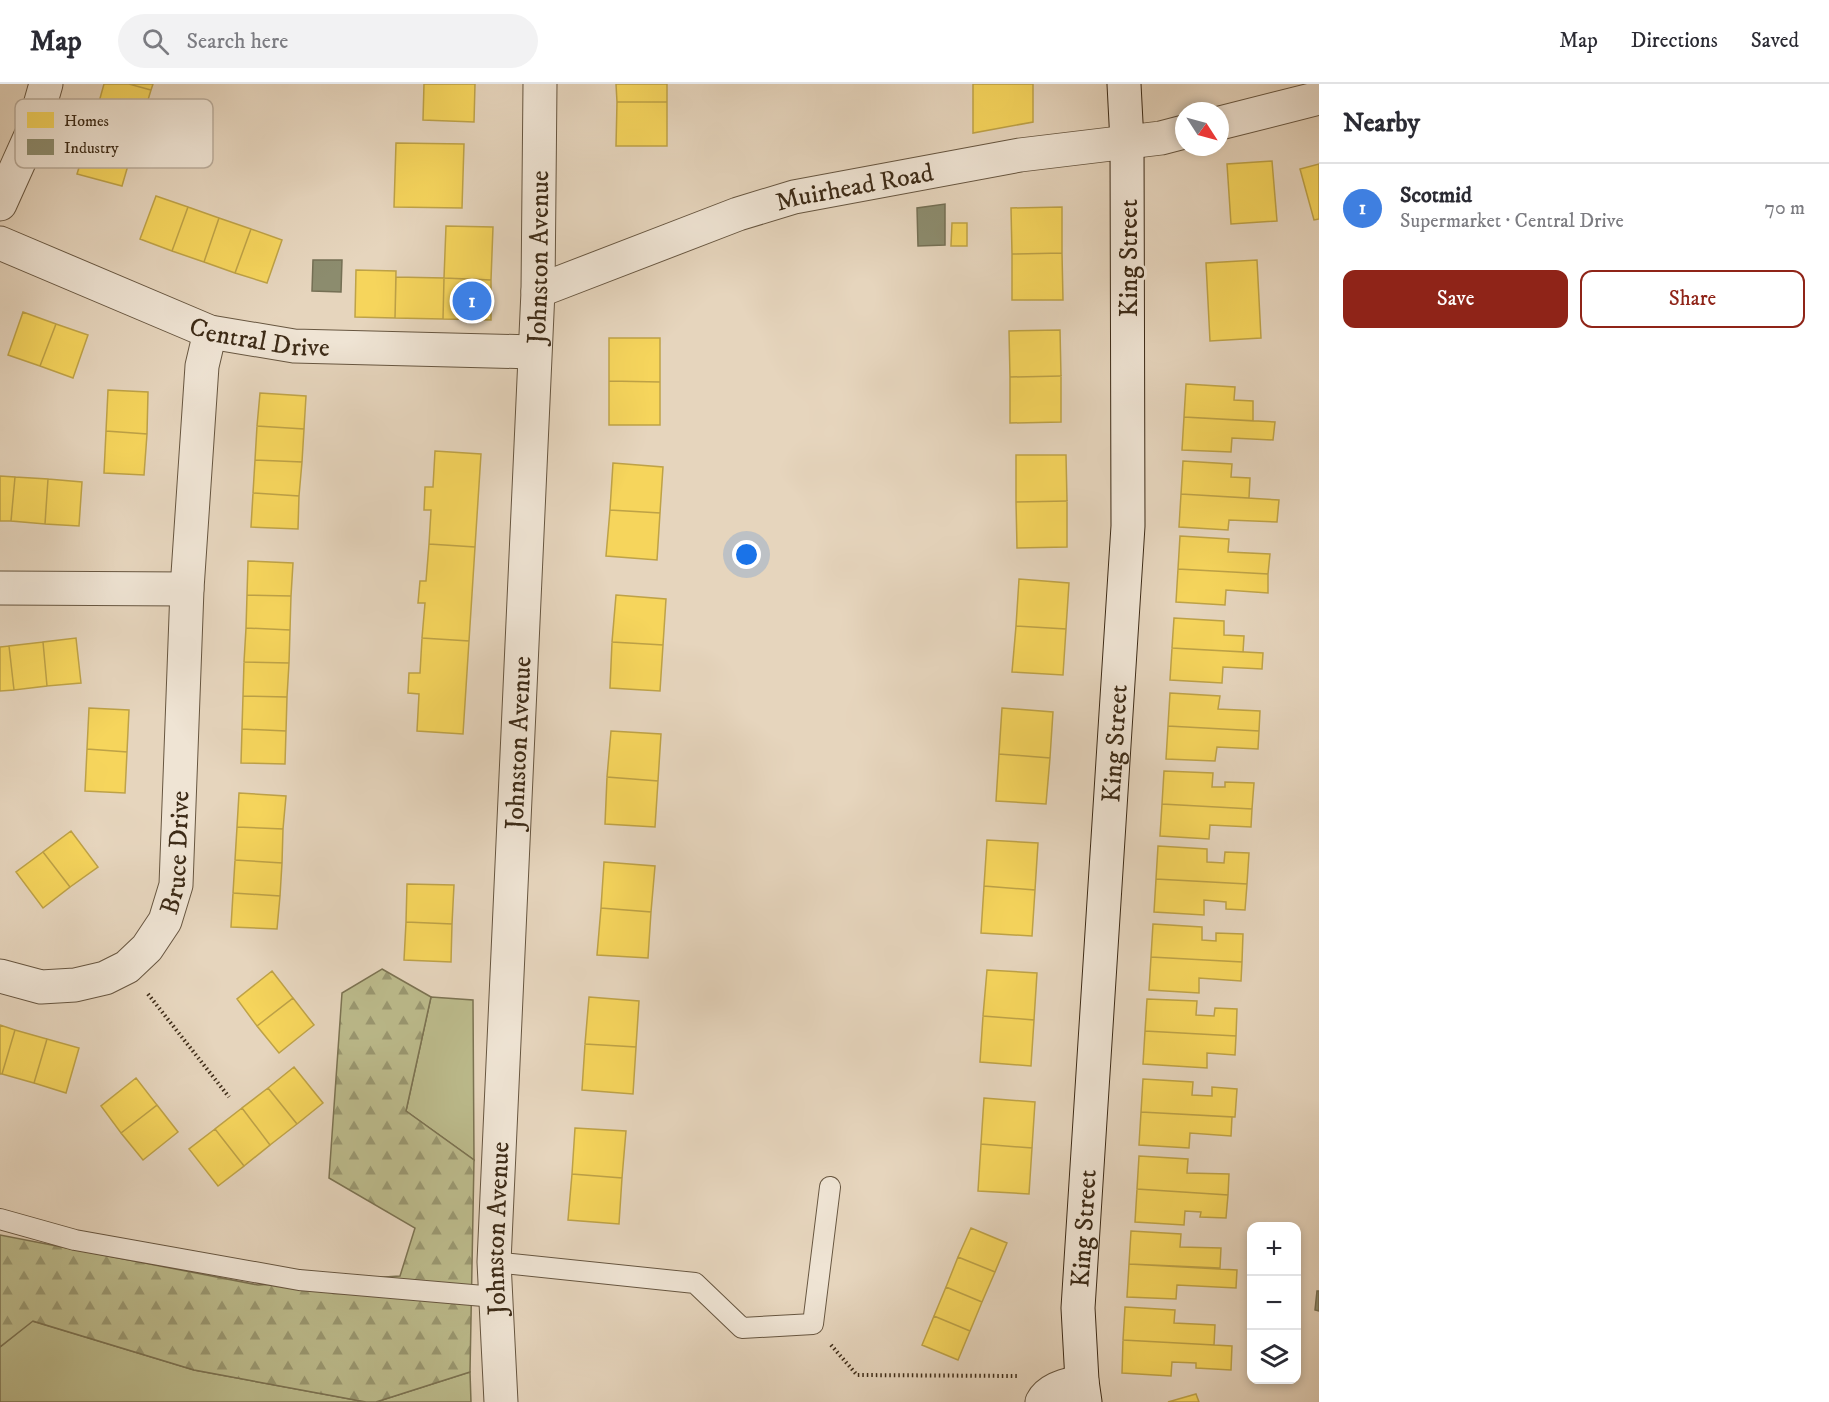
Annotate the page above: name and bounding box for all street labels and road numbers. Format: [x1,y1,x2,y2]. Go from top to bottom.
street label: Muirhead Road [772,156,936,220]
street label: Johnston Avenue [521,170,557,347]
street label: King Street [1113,199,1146,317]
street label: Central Drive [184,310,330,365]
street label: Johnston Avenue [499,655,539,832]
street label: King Street [1095,683,1136,804]
street label: Bruce Drive [153,790,197,919]
street label: Johnston Avenue [479,1141,517,1318]
street label: King Street [1064,1168,1105,1289]

